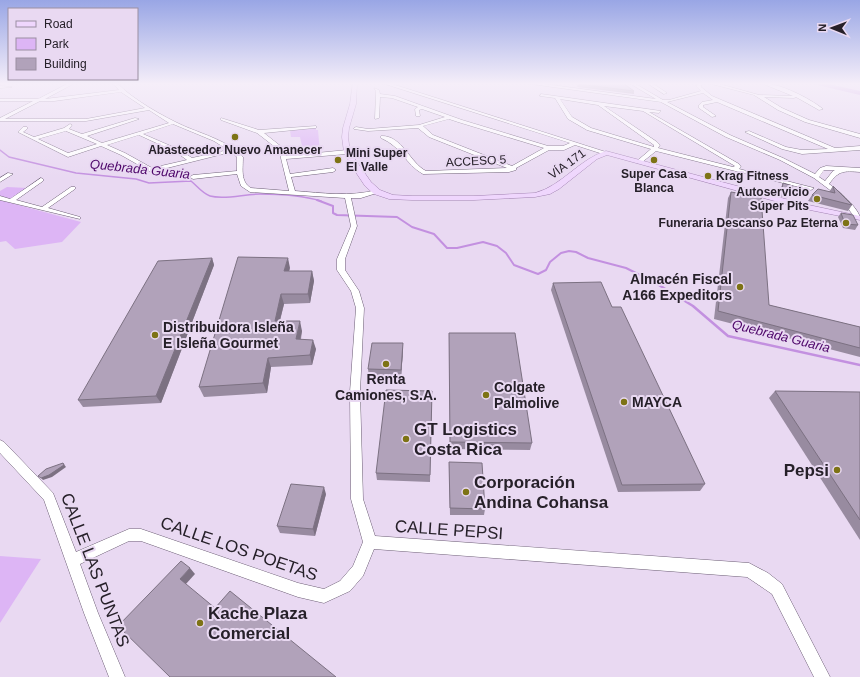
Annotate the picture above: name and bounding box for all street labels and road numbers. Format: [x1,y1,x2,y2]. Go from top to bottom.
street label: VÍA 171 [545,145,588,182]
street label: ACCESO 5 [445,152,507,170]
street label: CALLE LAS PUNTAS [57,490,133,650]
street label: CALLE LOS POETAS [158,513,320,585]
street label: CALLE PEPSI [394,517,504,543]

